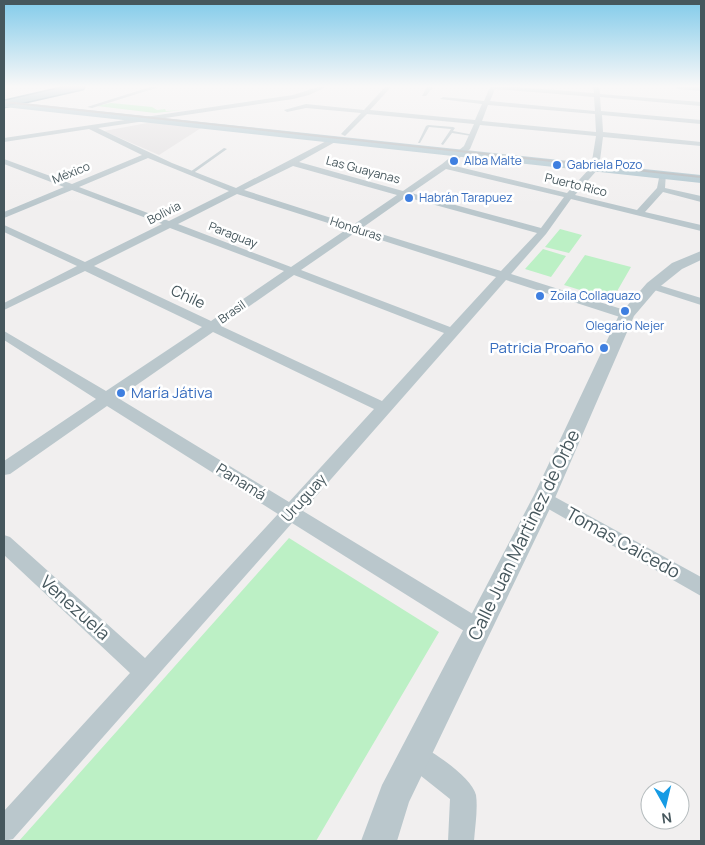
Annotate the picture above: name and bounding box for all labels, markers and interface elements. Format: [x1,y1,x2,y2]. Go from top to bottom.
street label: Las Guayanas [324,151,402,188]
place label: Alba Malte [464,152,522,169]
marker: Alba Malte [448,155,460,167]
place label: Gabriela Pozo [567,156,642,173]
street label: México [49,157,92,188]
marker: Gabriela Pozo [551,159,563,171]
street label: Puerto Rico [543,169,609,200]
place label: Habrán Tarapuez [419,189,513,206]
marker: Habrán Tarapuez [403,192,415,204]
street label: Bolivia [144,197,184,228]
street label: Honduras [328,212,384,245]
street label: Paraguay [206,217,261,252]
street label: Chile [168,280,209,314]
place label: Zoila Collaguazo [550,287,641,304]
marker: Zoila Collaguazo [534,290,546,302]
street label: Brasil [215,296,249,327]
marker: Olegario Nejer [619,305,631,317]
place label: Olegario Nejer [586,317,665,334]
place label: Patricia Proaño [490,337,594,358]
marker: Patricia Proaño [598,342,610,354]
place label: María Játiva [131,382,212,403]
marker: María Játiva [115,387,127,399]
street label: Calle Juan Martinez de Orbe [462,425,585,644]
street label: Panamá [212,458,270,505]
street label: Uruguay [276,469,331,526]
street label: Tomas Caicedo [562,501,685,583]
street label: Venezuela [36,570,116,645]
north arrow [640,780,690,830]
text: N [661,808,673,828]

